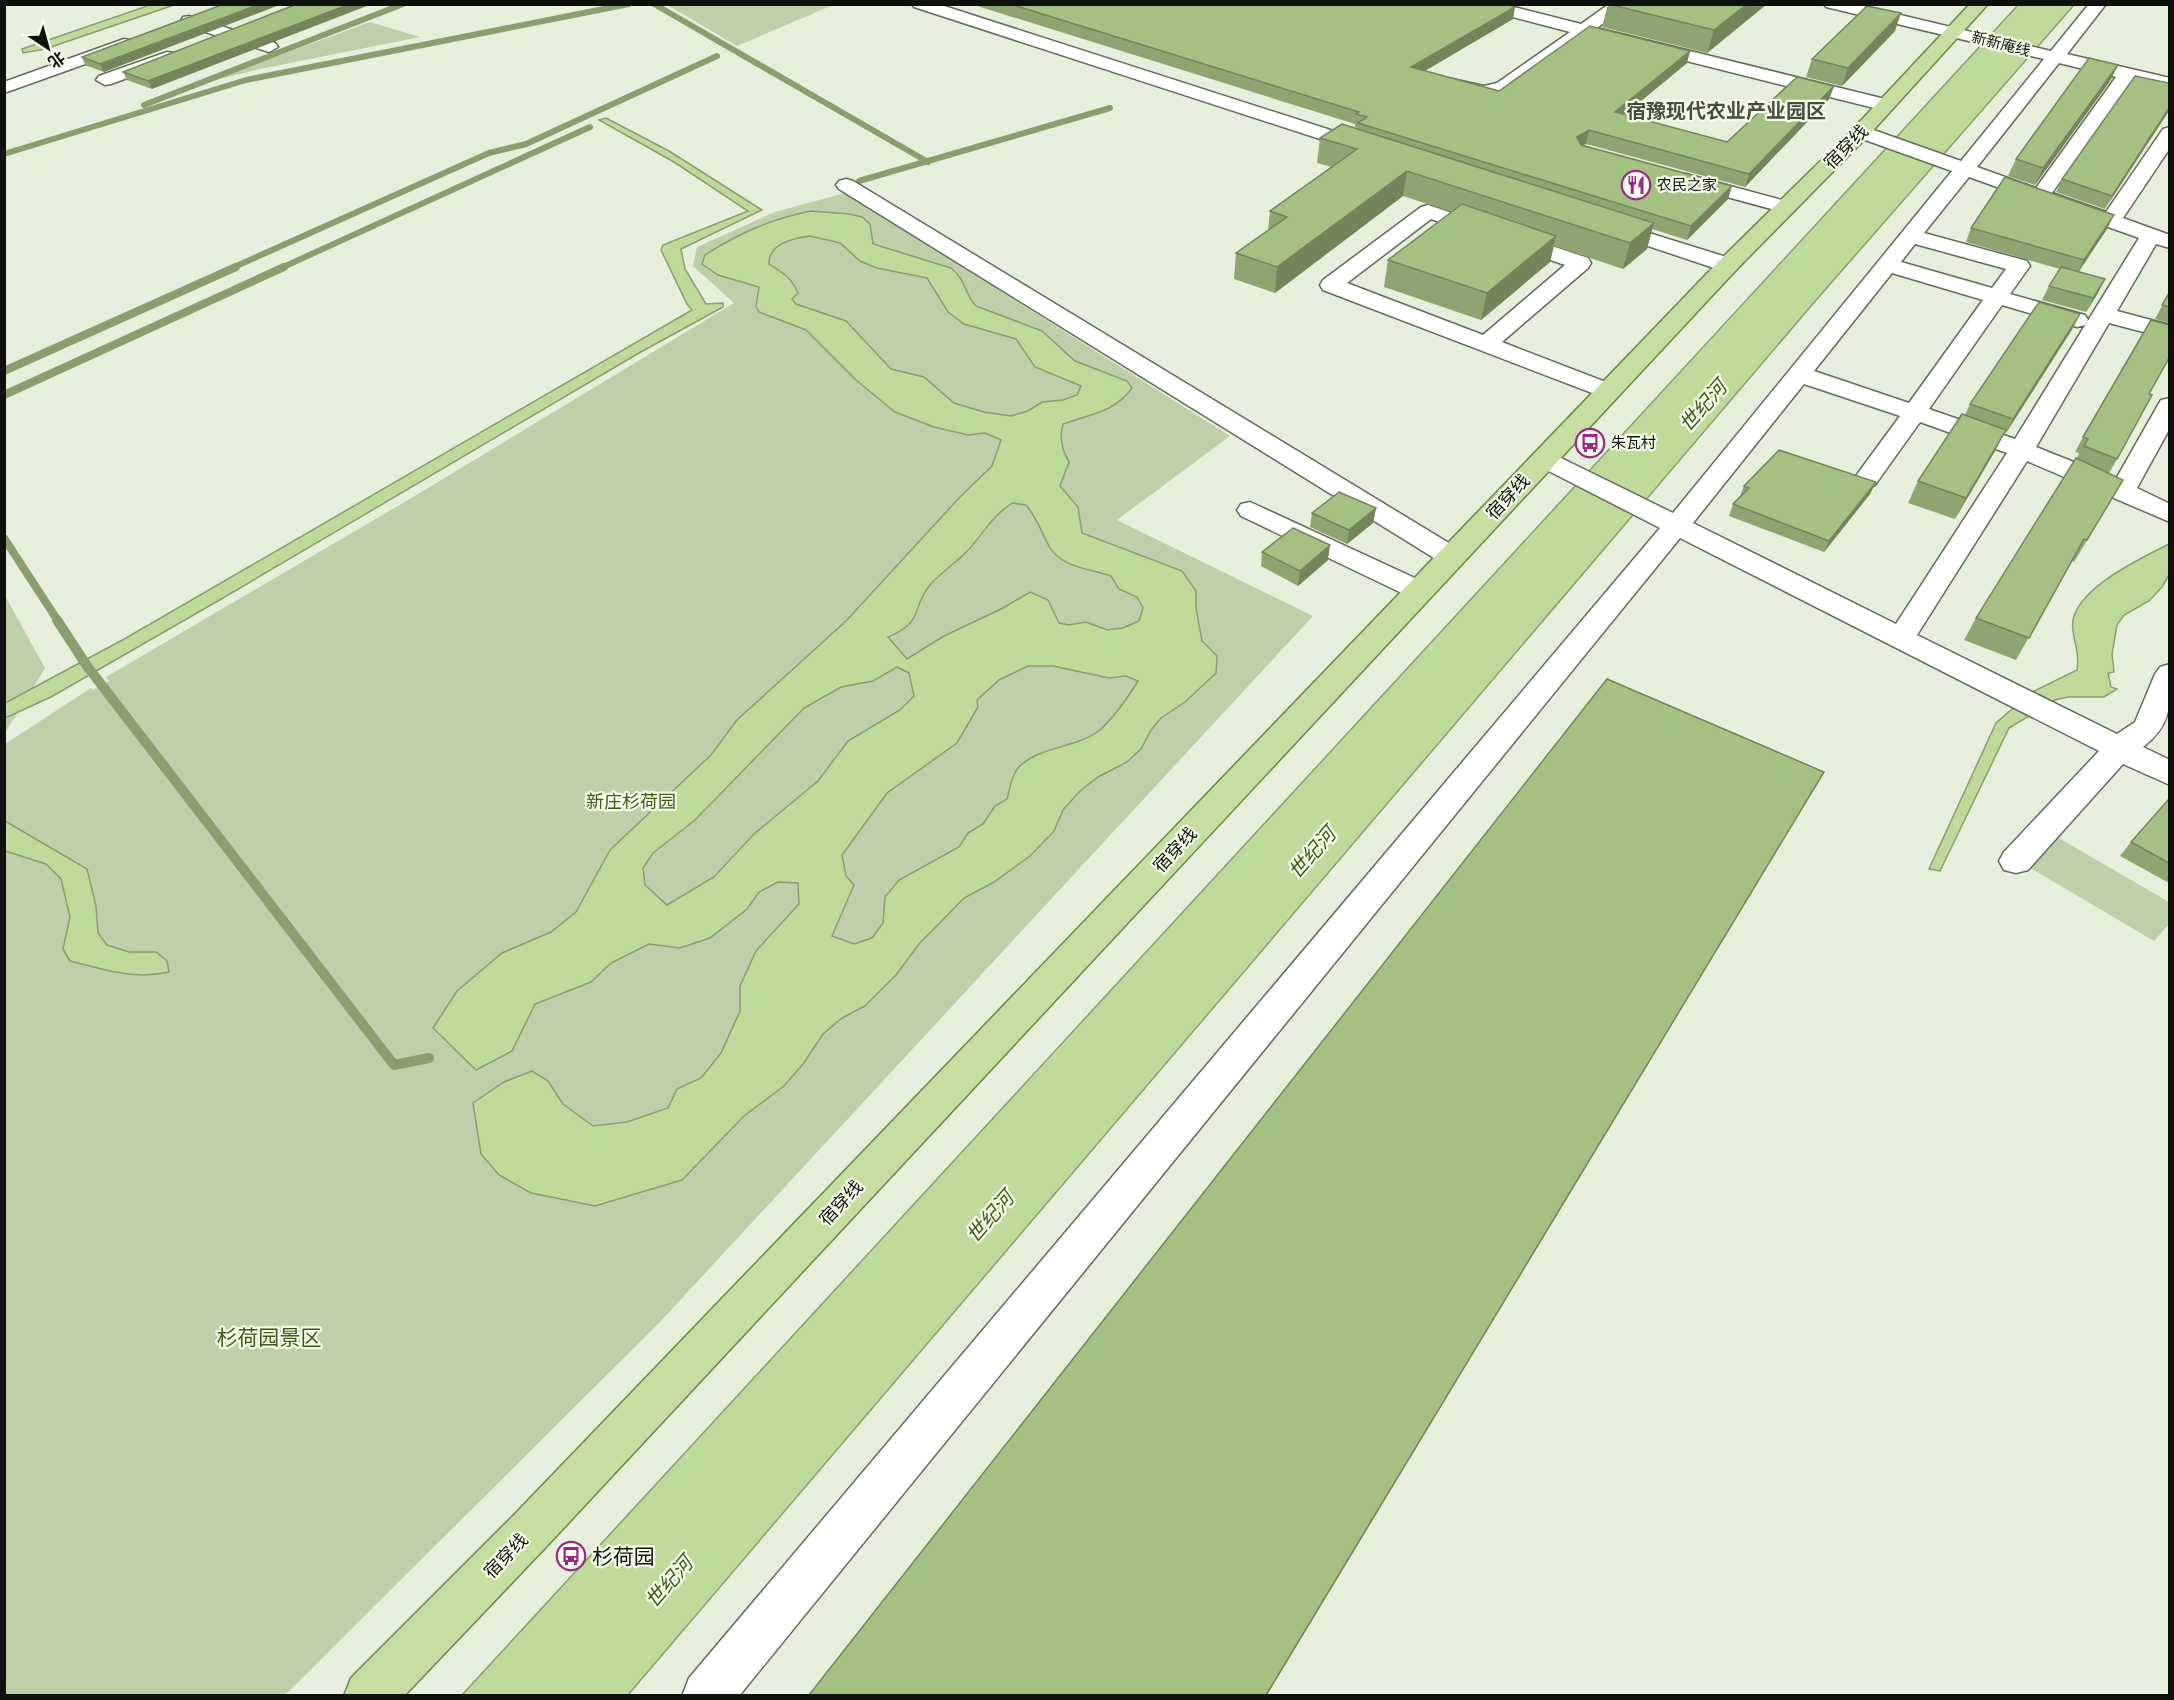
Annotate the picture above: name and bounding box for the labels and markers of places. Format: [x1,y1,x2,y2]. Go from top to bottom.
restaurant icon: 农民之家 [1620,169,1652,201]
place label: 农民之家 [1657,176,1717,194]
bus stop icon: 朱瓦村 [1574,427,1606,459]
place label: 朱瓦村 [1611,434,1656,452]
bus stop icon: 杉荷园 [555,1540,587,1572]
place label: 杉荷园 [592,1544,655,1569]

